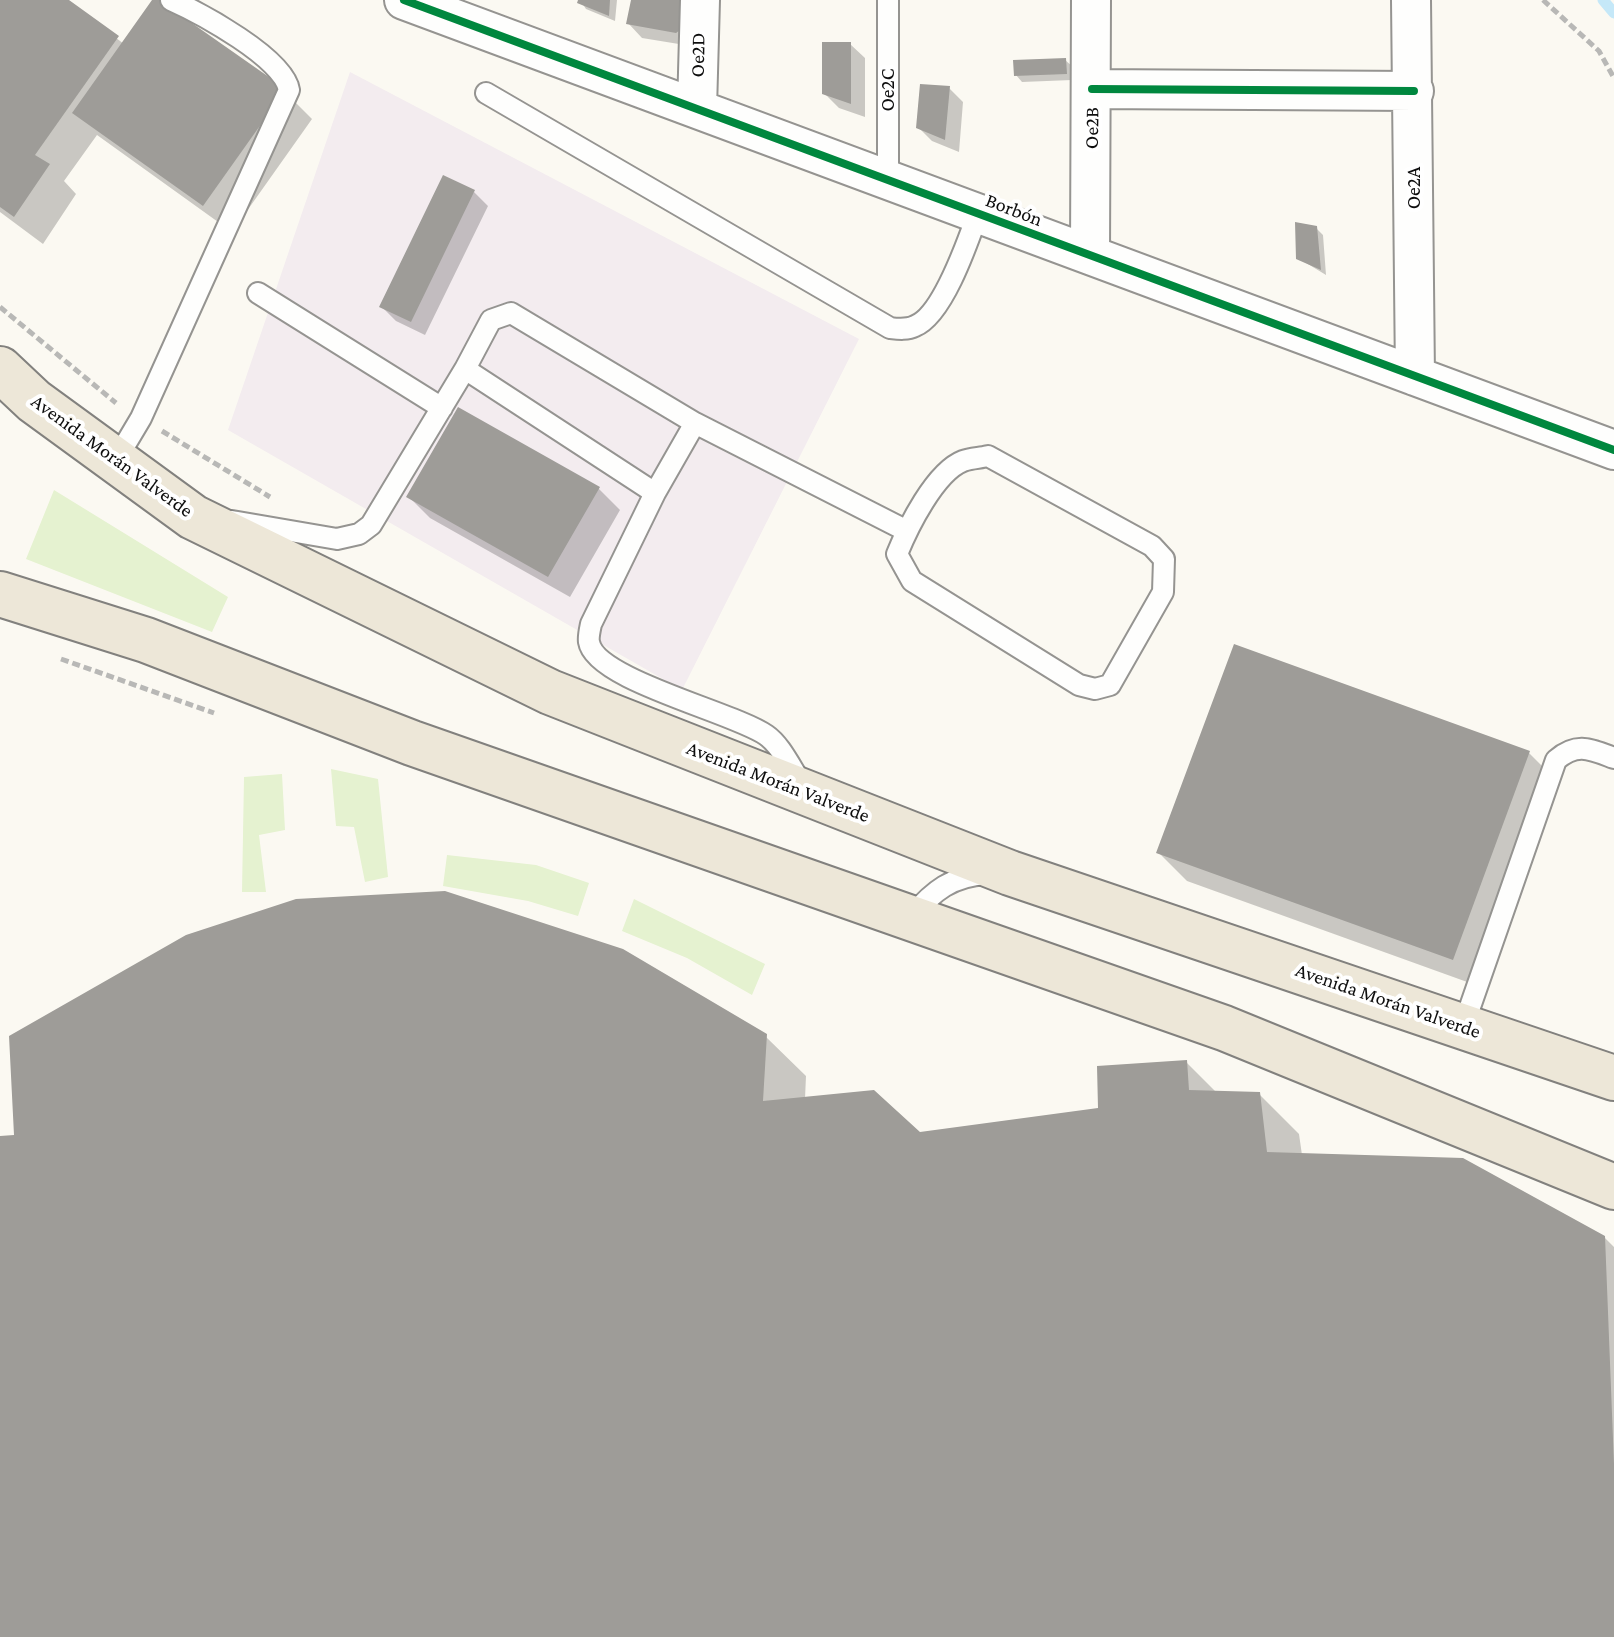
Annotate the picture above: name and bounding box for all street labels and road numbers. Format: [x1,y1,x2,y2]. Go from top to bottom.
street label: Oe2D [686,32,710,78]
street label: Oe2C [876,68,900,112]
street label: Oe2B [1080,107,1104,149]
street label: Oe2A [1402,167,1426,209]
street label: Borbón [982,188,1046,232]
street label: Avenida Morán Valverde [26,389,198,523]
street label: Avenida Morán Valverde [683,736,873,828]
street label: Avenida Morán Valverde [1292,958,1484,1044]

